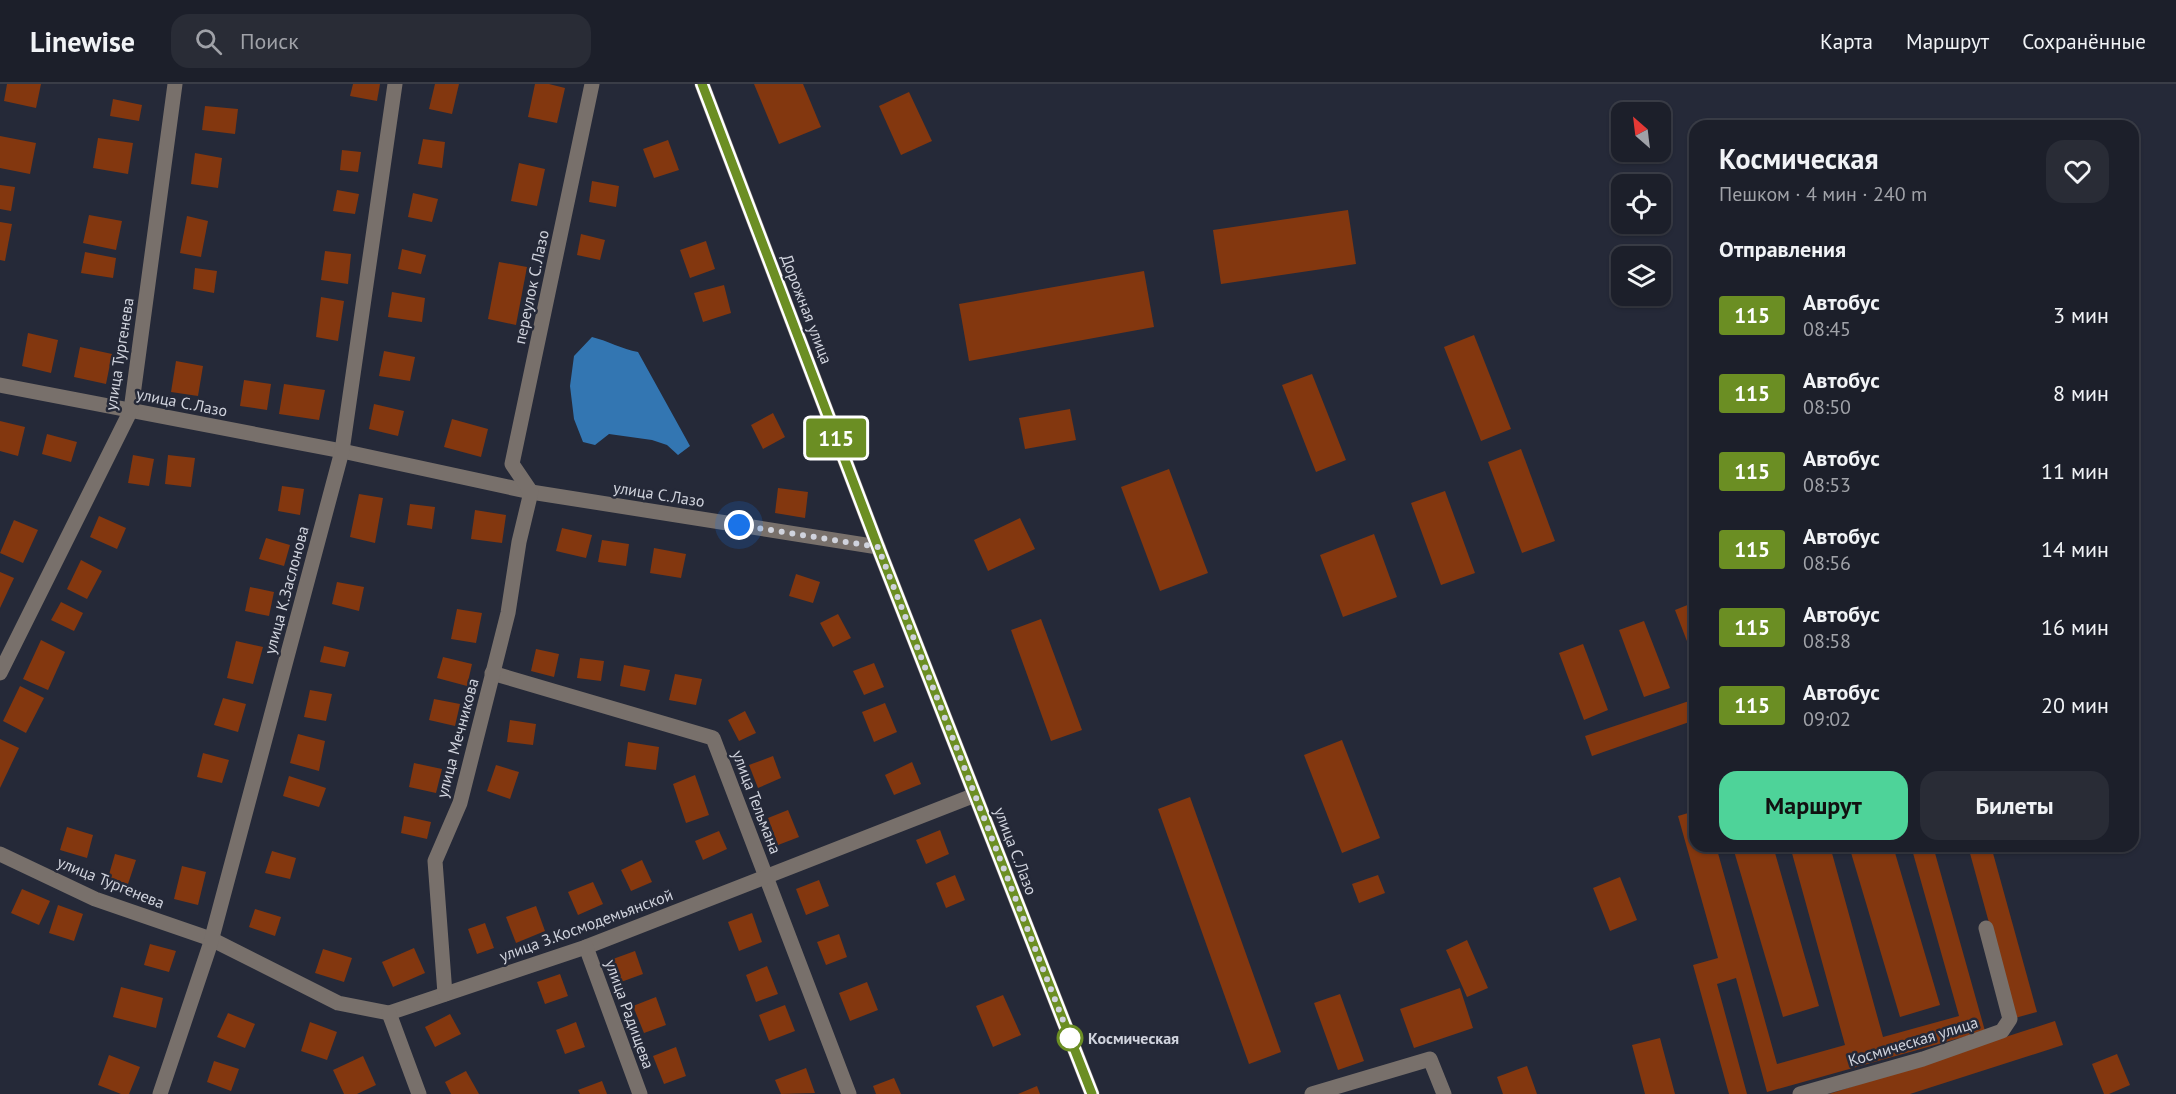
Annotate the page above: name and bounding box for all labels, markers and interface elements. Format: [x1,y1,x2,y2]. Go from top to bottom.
search box [171,14,591,68]
text: Linewise [30,23,135,60]
icon: search [192,25,225,58]
text: Поиск [240,27,299,55]
text: Карта [1820,28,1873,55]
text: Маршрут [1906,28,1989,55]
text: Сохранённые [2022,28,2146,55]
north arrow [1611,102,1671,162]
map controls [1611,102,1671,306]
text: Космическая [1719,140,1879,177]
button: heart [2046,140,2109,203]
button: locate [1611,174,1671,234]
text: Пешком · 4 мин · 240 m [1719,181,1927,207]
street label: переулок С.Лазо [509,228,553,346]
text: Отправления [1719,235,1846,263]
button: layers [1611,246,1671,306]
street label: Дорожная улица [777,251,837,367]
text: Автобус [1803,288,1880,316]
street label: улица Тургенева [100,296,138,412]
text: 3 мин [2053,301,2109,329]
text: 115 [1734,302,1770,329]
text: 08:45 [1803,316,1851,342]
text: Автобус [1803,366,1880,394]
text: 8 мин [2053,379,2109,407]
text: 115 [1734,380,1770,407]
street label: улица С.Лазо [135,383,229,421]
text: 08:50 [1803,394,1851,420]
line badge: 115 [802,418,870,458]
text: 115 [818,425,854,452]
text: Автобус [1803,444,1880,472]
text: 11 мин [2041,457,2109,485]
text: 115 [1734,458,1770,485]
text: 08:53 [1803,472,1851,498]
street label: улица С.Лазо [612,477,706,511]
your location [724,510,754,540]
text: Автобус [1803,522,1880,550]
street label: улица К.Заслонова [259,524,313,656]
text: 14 мин [2041,535,2109,563]
text: 115 [1734,536,1770,563]
text: 08:56 [1803,550,1851,576]
text: Автобус [1803,600,1880,628]
text: 16 мин [2041,613,2109,641]
text: 115 [1734,614,1770,641]
text: 08:58 [1803,628,1851,654]
street label: улица Мечникова [431,676,483,800]
text: Автобус [1803,678,1880,706]
text: 20 мин [2041,691,2109,719]
text: 115 [1734,692,1770,719]
text: 09:02 [1803,706,1851,732]
street label: улица Тельмана [728,747,786,857]
button: Маршрут [1719,771,1908,840]
button: Билеты [1920,771,2109,840]
street label: улица С.Лазо [990,804,1042,898]
street label: улица Тургенева [54,851,168,913]
street label: улица З.Космодемьянской [497,884,675,966]
street label: улица Радищева [601,957,659,1071]
street label: Космическая улица [1846,1012,1980,1070]
marker: Космическая [1057,1025,1083,1051]
place label: Космическая [1088,1028,1179,1048]

